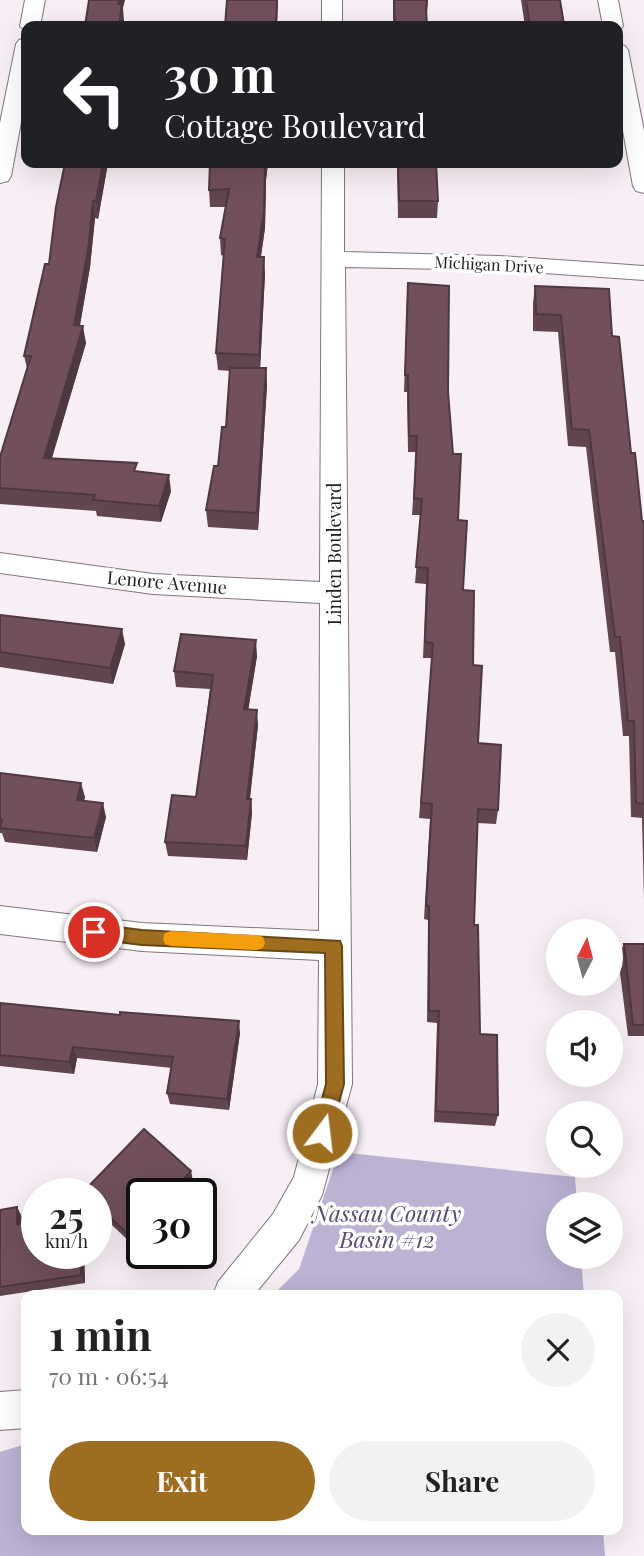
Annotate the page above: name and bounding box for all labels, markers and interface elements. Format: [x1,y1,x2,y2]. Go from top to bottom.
text: 30 m [164,40,275,105]
icon: left [49,49,140,140]
text: Cottage Boulevard [164,103,426,146]
street label: Michigan Drive [434,251,544,277]
street label: Linden Boulevard [322,482,346,625]
street label: Lenore Avenue [106,565,228,599]
pin [64,902,124,962]
icon: arrive [75,913,113,951]
north arrow [546,919,623,996]
map controls [546,919,623,1269]
button: sound [546,1010,623,1087]
position arrow [285,1096,359,1170]
button: search [546,1101,623,1178]
speed limit sign: 30 [126,1178,217,1269]
text: 25 [49,1191,84,1238]
button: layers [546,1192,623,1269]
water label: Nassau County Basin #12 [311,1197,461,1254]
text: km/h [45,1229,88,1253]
text: 1 min [49,1306,152,1362]
button: close [521,1313,595,1387]
text: 70 m · 06:54 [49,1360,169,1391]
button: Exit [49,1441,315,1521]
button: Share [329,1441,595,1521]

